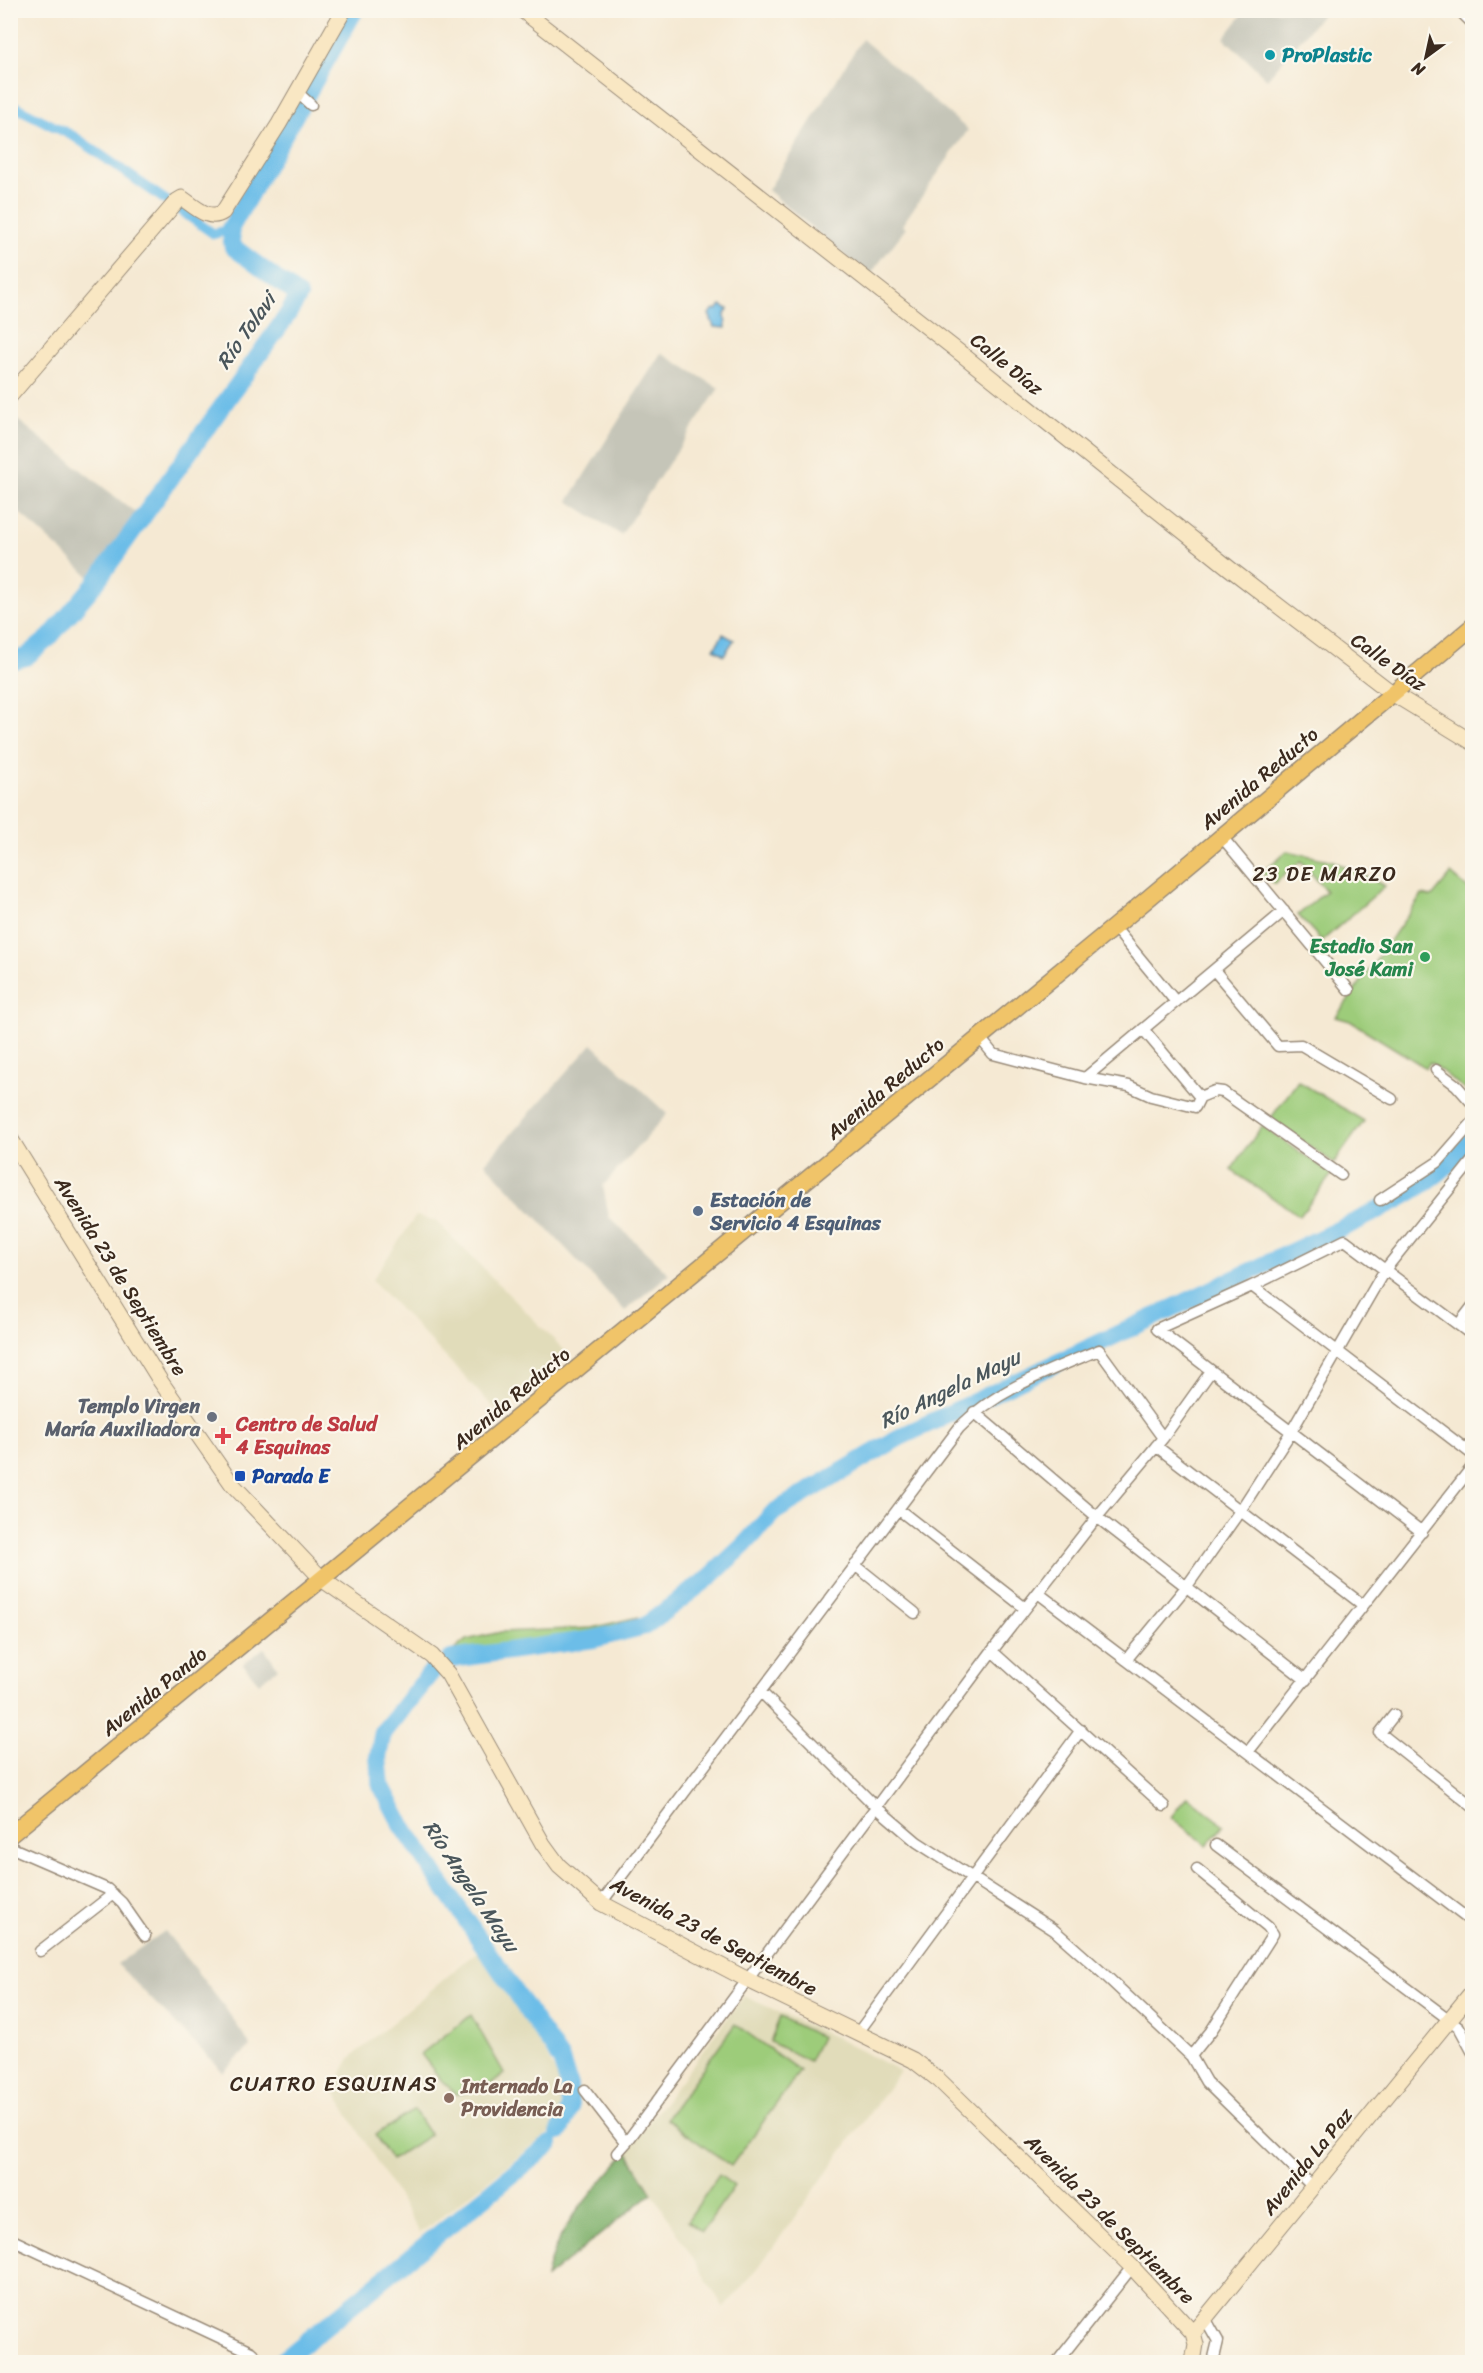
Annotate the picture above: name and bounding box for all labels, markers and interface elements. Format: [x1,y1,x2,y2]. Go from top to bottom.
north arrow [1396,27,1456,87]
place label: ProPlastic [1282,38,1372,73]
marker: ProPlastic [1263,48,1277,62]
text: N [1405,53,1431,85]
water label: Río Tolavi [206,281,289,377]
street label: Calle Díaz [962,324,1052,405]
street label: Calle Díaz [1343,623,1435,702]
street label: Avenida Reducto [1191,718,1327,839]
district label: 23 DE MARZO [1252,855,1398,893]
place label: Estadio San José Kami [1309,929,1414,987]
marker: Estadio San José Kami [1418,950,1432,964]
street label: Avenida Reducto [817,1028,953,1149]
street label: Avenida 23 de Septiembre [44,1168,196,1383]
place label: Estación de Servicio 4 Esquinas [709,1183,882,1241]
marker: Estación de Servicio 4 Esquinas [691,1204,705,1218]
water label: Río Angela Mayu [873,1337,1030,1440]
street label: Avenida Reducto [443,1338,579,1459]
place label: Templo Virgen María Auxiliadora [44,1389,201,1447]
place label: Centro de Salud 4 Esquinas [235,1407,379,1465]
marker: Templo Virgen María Auxiliadora [205,1410,219,1424]
marker: Centro de Salud 4 Esquinas [214,1427,232,1445]
place label: Parada E [252,1459,331,1494]
marker: Parada E [233,1469,247,1483]
street label: Avenida Pando [93,1637,215,1746]
water label: Río Angela Mayu [412,1812,531,1962]
street label: Avenida 23 de Septiembre [603,1866,824,2006]
district label: CUATRO ESQUINAS [230,2065,438,2103]
place label: Internado La Providencia [460,2069,573,2127]
marker: Internado La Providencia [442,2091,456,2105]
street label: Avenida La Paz [1252,2099,1362,2224]
street label: Avenida 23 de Septiembre [1015,2125,1203,2313]

